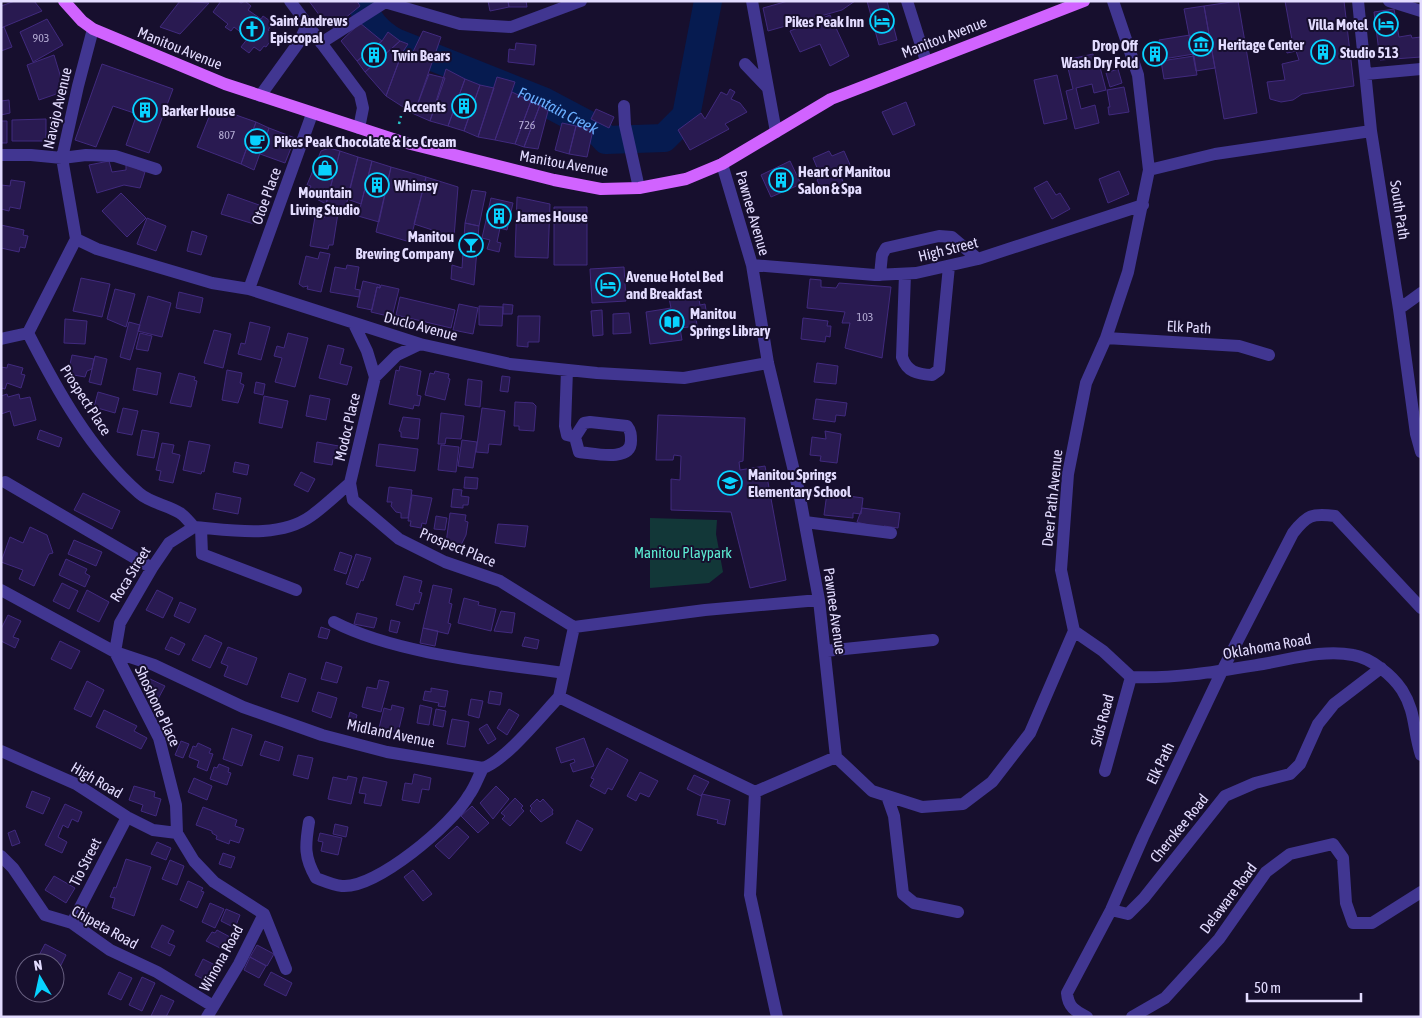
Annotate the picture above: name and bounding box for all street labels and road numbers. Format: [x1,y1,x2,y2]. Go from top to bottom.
street label: Manitou Avenue [899,13,989,61]
street label: Manitou Avenue [135,23,225,73]
street label: Navajo Avenue [39,66,75,150]
street label: Manitou Avenue [518,147,610,179]
street label: Otoe Place [248,165,284,227]
street label: Pawnee Avenue [733,169,773,258]
street label: South Path [1387,179,1413,241]
street label: High Street [916,233,980,265]
street label: Duclo Avenue [382,308,460,344]
street label: Elk Path [1166,317,1212,337]
street label: Prospect Place [57,362,115,439]
street label: Modoc Place [331,391,363,463]
street label: Deer Path Avenue [1038,448,1066,547]
street label: Prospect Place [417,524,499,570]
street label: Roca Street [106,543,154,605]
street label: Pawnee Avenue [821,567,850,656]
street label: Oklahoma Road [1222,630,1312,662]
street label: Shoshone Place [132,663,184,749]
street label: Sids Road [1087,692,1117,748]
street label: Midland Avenue [345,715,437,751]
street label: Elk Path [1143,739,1177,787]
street label: High Road [68,758,126,802]
street label: Cherokee Road [1146,790,1212,866]
street label: Tio Street [66,835,104,889]
street label: Delaware Road [1196,859,1260,937]
street label: Chipeta Road [69,902,141,952]
street label: Winona Road [196,922,246,994]

